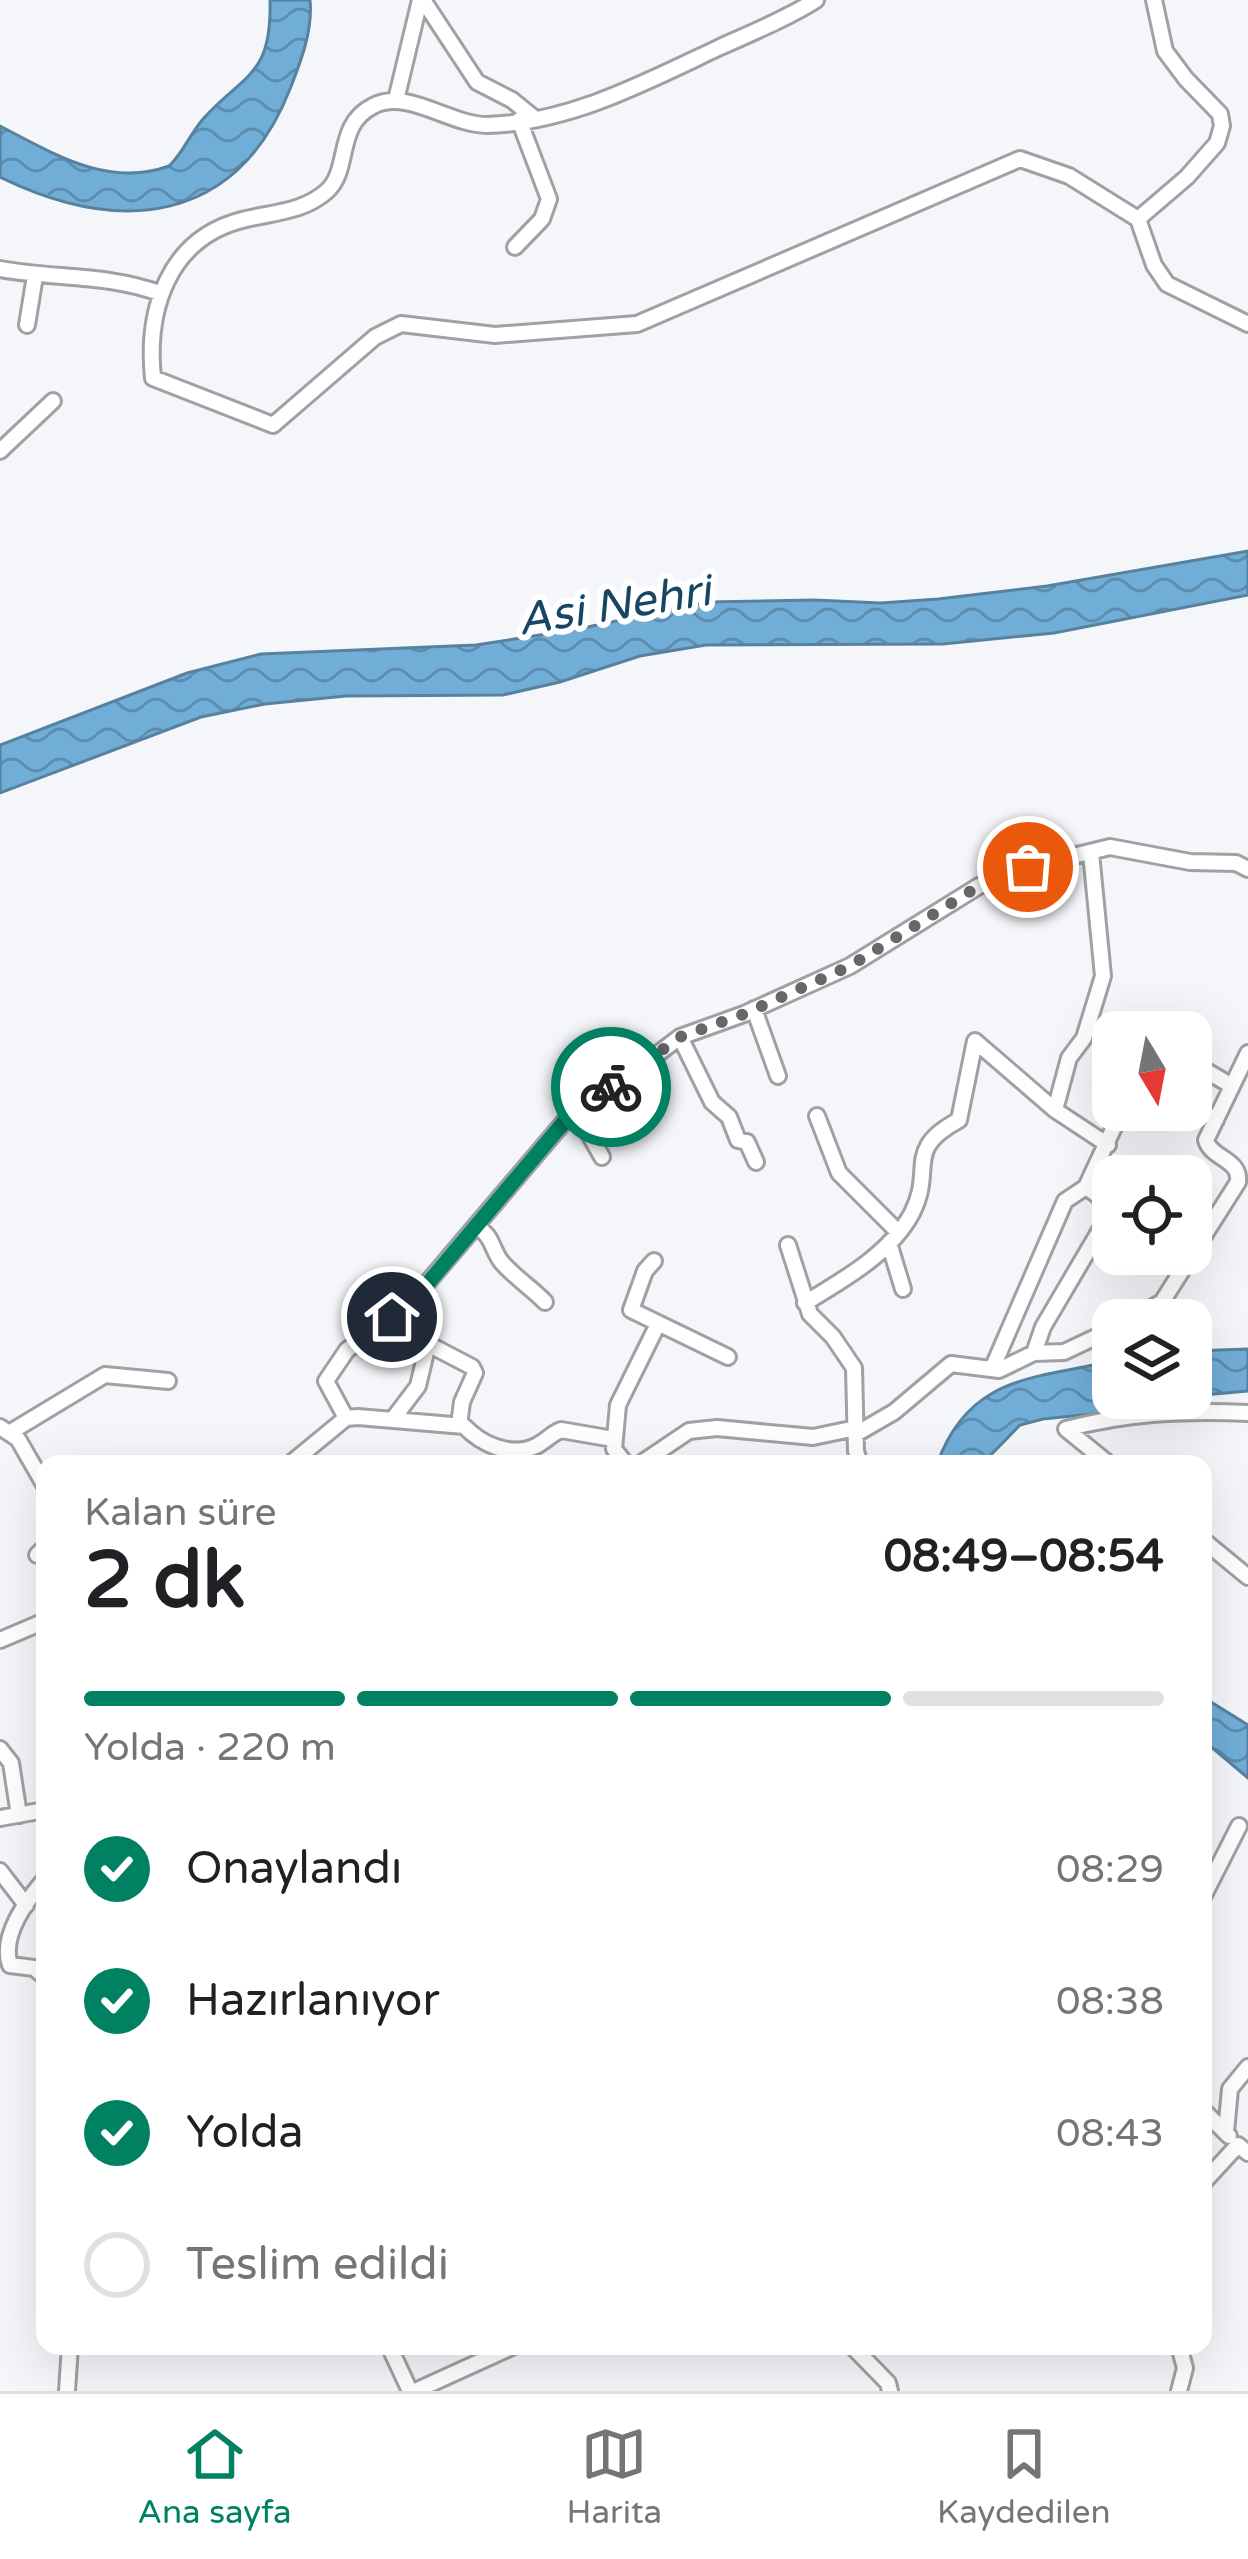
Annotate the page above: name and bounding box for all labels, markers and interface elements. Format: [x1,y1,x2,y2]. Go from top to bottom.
water label: Asi Nehri [514,563,719,648]
pin [977,816,1079,918]
icon: bag [995,834,1061,900]
north arrow [1092,1011,1212,1131]
map controls [1092,1011,1212,1419]
courier [551,1027,671,1147]
icon: bike [578,1054,644,1120]
button: locate [1092,1155,1212,1275]
pin [341,1266,443,1368]
icon: home [359,1284,425,1350]
button: layers [1092,1299,1212,1419]
text: Kalan süre [84,1489,276,1536]
text: 08:49–08:54 [884,1530,1164,1584]
text: 2 dk [84,1534,245,1628]
text: Yolda · 220 m [84,1724,336,1771]
icon: check [84,1836,150,1902]
text: Onaylandı [186,1842,402,1896]
text: 08:29 [1056,1846,1164,1893]
icon: check [84,1968,150,2034]
text: Hazırlanıyor [186,1974,440,2028]
text: 08:38 [1056,1978,1164,2025]
icon: check [84,2100,150,2166]
text: Yolda [186,2106,304,2160]
text: 08:43 [1056,2110,1164,2157]
text: Teslim edildi [186,2238,449,2292]
tab: Ana sayfa [138,2421,292,2532]
tab: Harita [567,2421,662,2532]
tab: Kaydedilen [937,2421,1110,2532]

